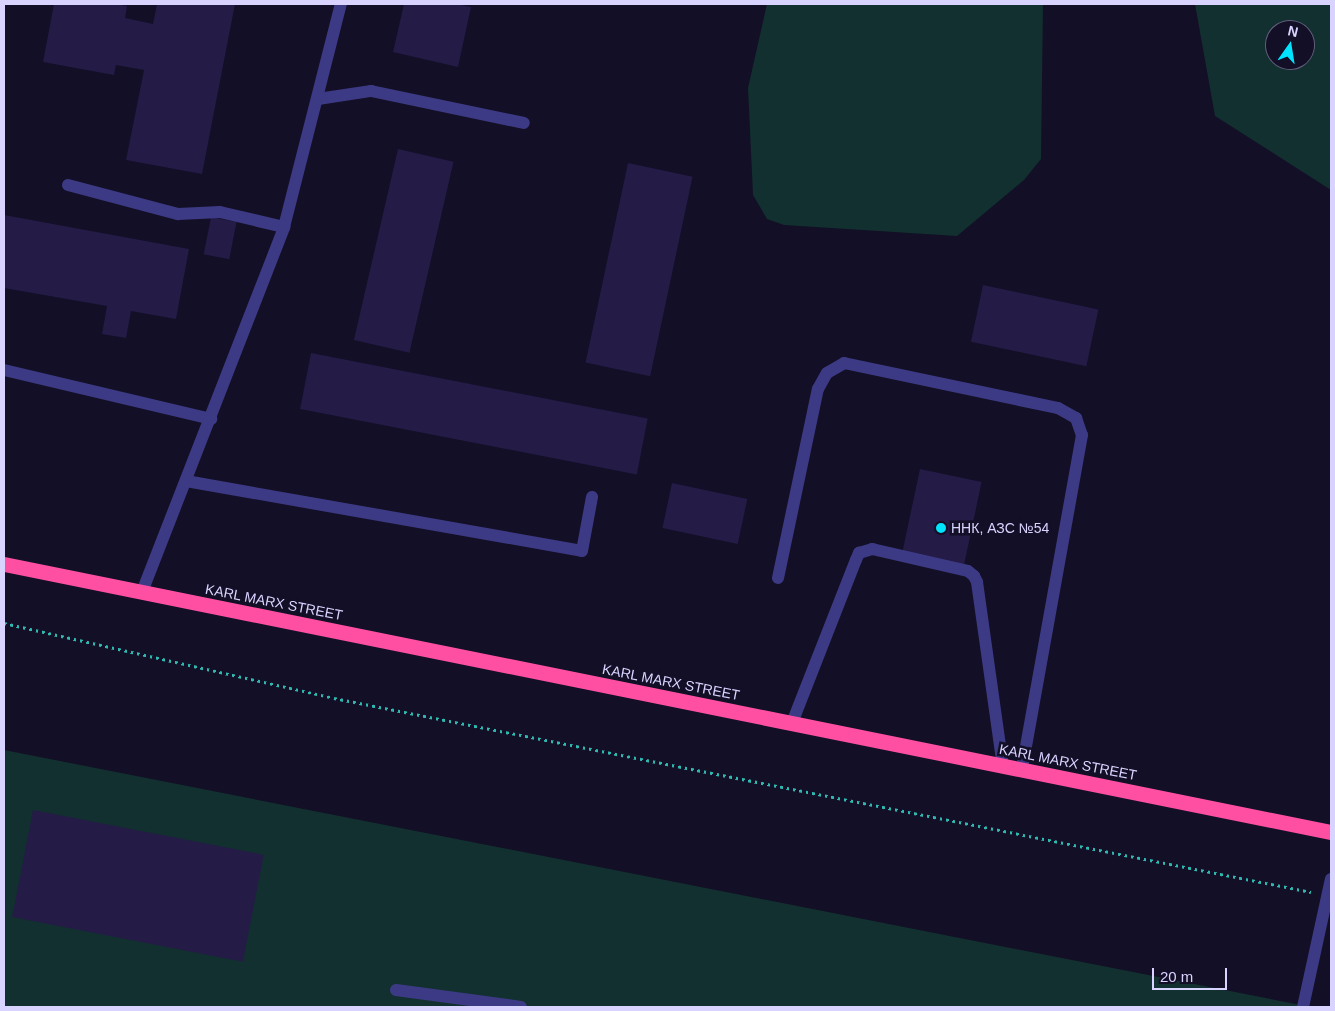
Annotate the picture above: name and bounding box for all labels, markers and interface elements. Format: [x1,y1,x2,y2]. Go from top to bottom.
north arrow [1265,20,1315,70]
text: N [1286,22,1300,40]
place label: ННК, АЗС №54 [951,520,1049,536]
marker: ННК, АЗС №54 [935,522,947,534]
street label: KARL MARX STREET [204,580,344,624]
street label: KARL MARX STREET [601,660,741,704]
street label: KARL MARX STREET [998,740,1138,784]
scale bar [1155,958,1230,990]
text: 20 m [1160,968,1193,985]

